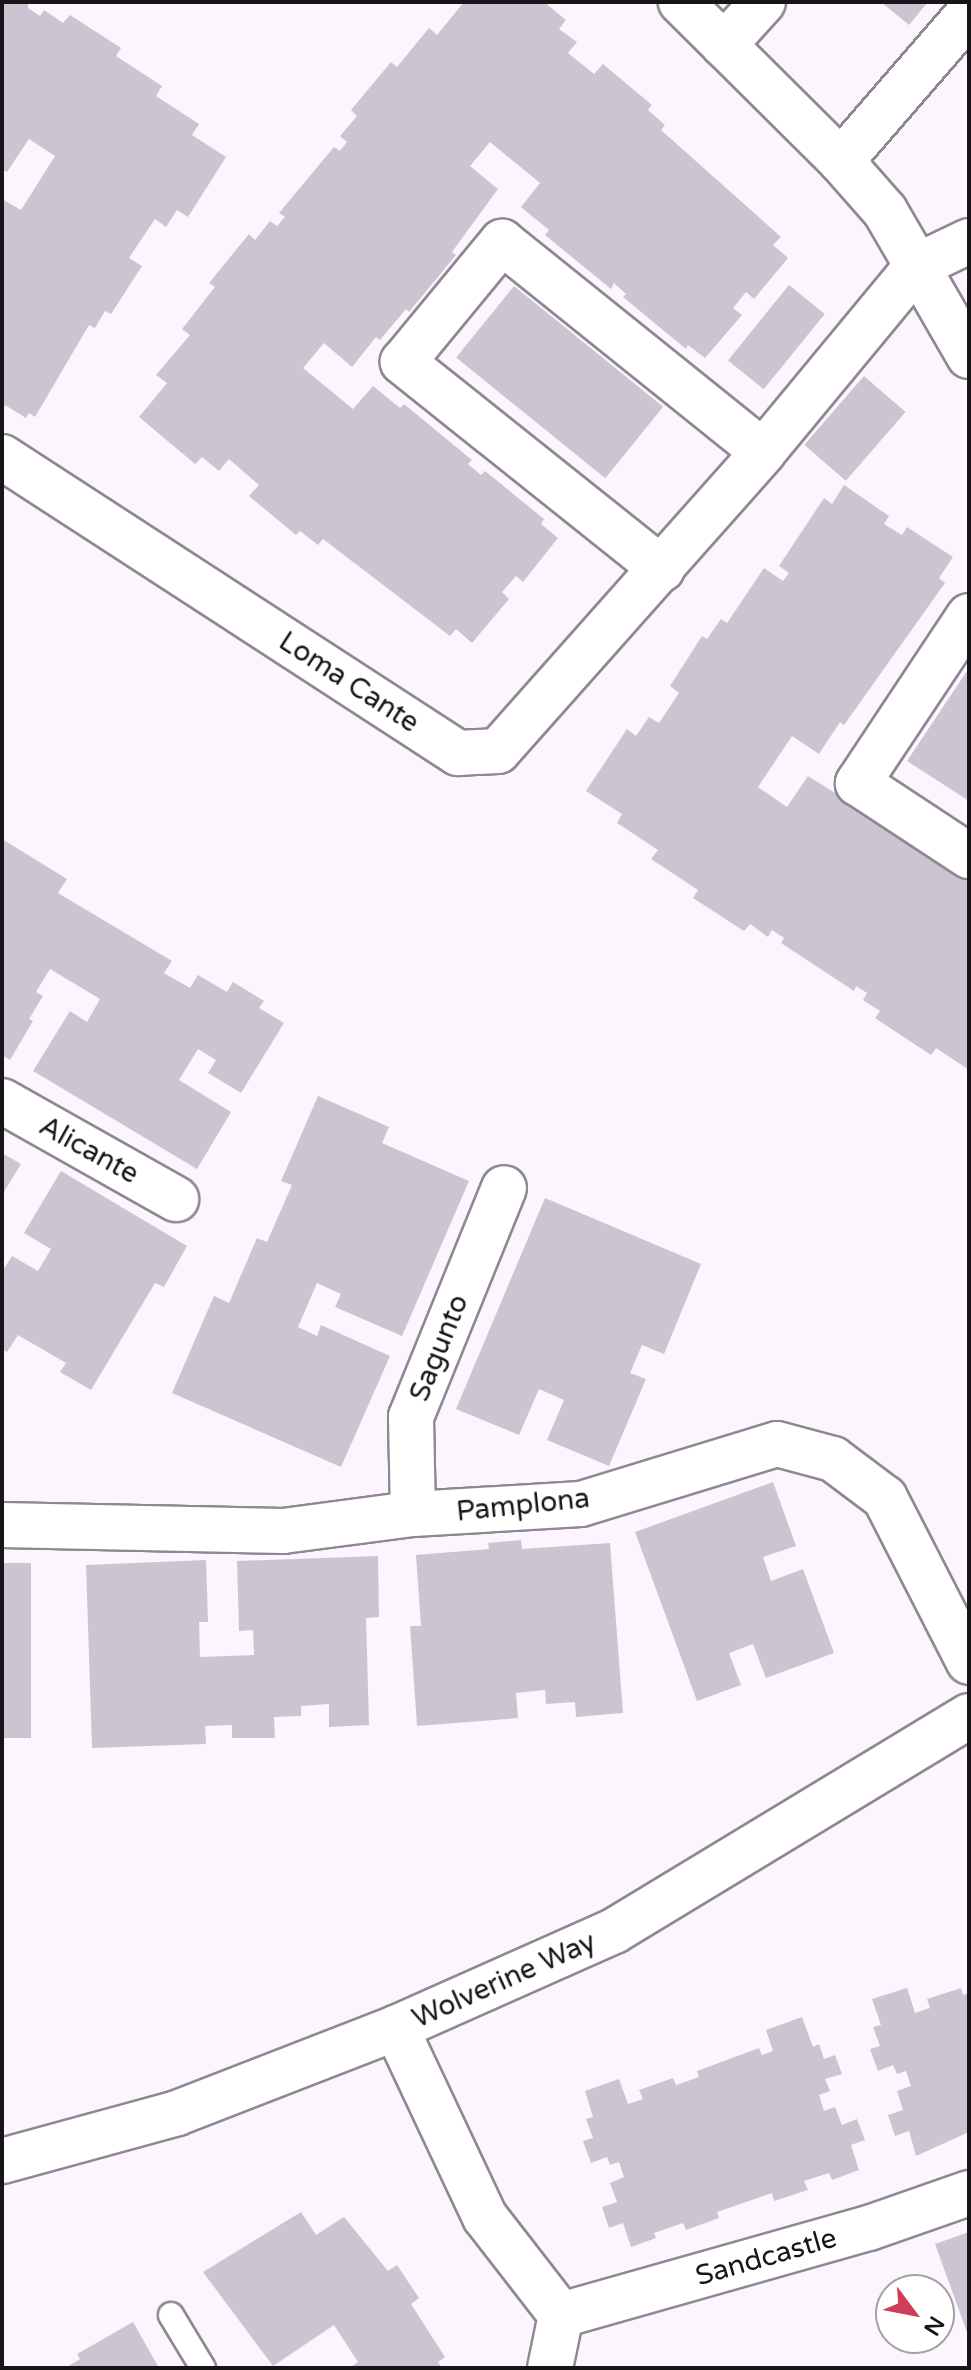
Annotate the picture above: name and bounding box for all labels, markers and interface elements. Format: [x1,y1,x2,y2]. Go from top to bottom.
street label: Loma Cante [273,624,425,740]
street label: Alicante [33,1109,145,1191]
street label: Sagunto [402,1290,476,1406]
street label: Pamplona [455,1481,591,1529]
street label: Wolverine Way [407,1925,601,2035]
street label: Sandcastle [692,2221,840,2293]
north arrow [875,2274,955,2354]
text: N [918,2311,949,2340]

